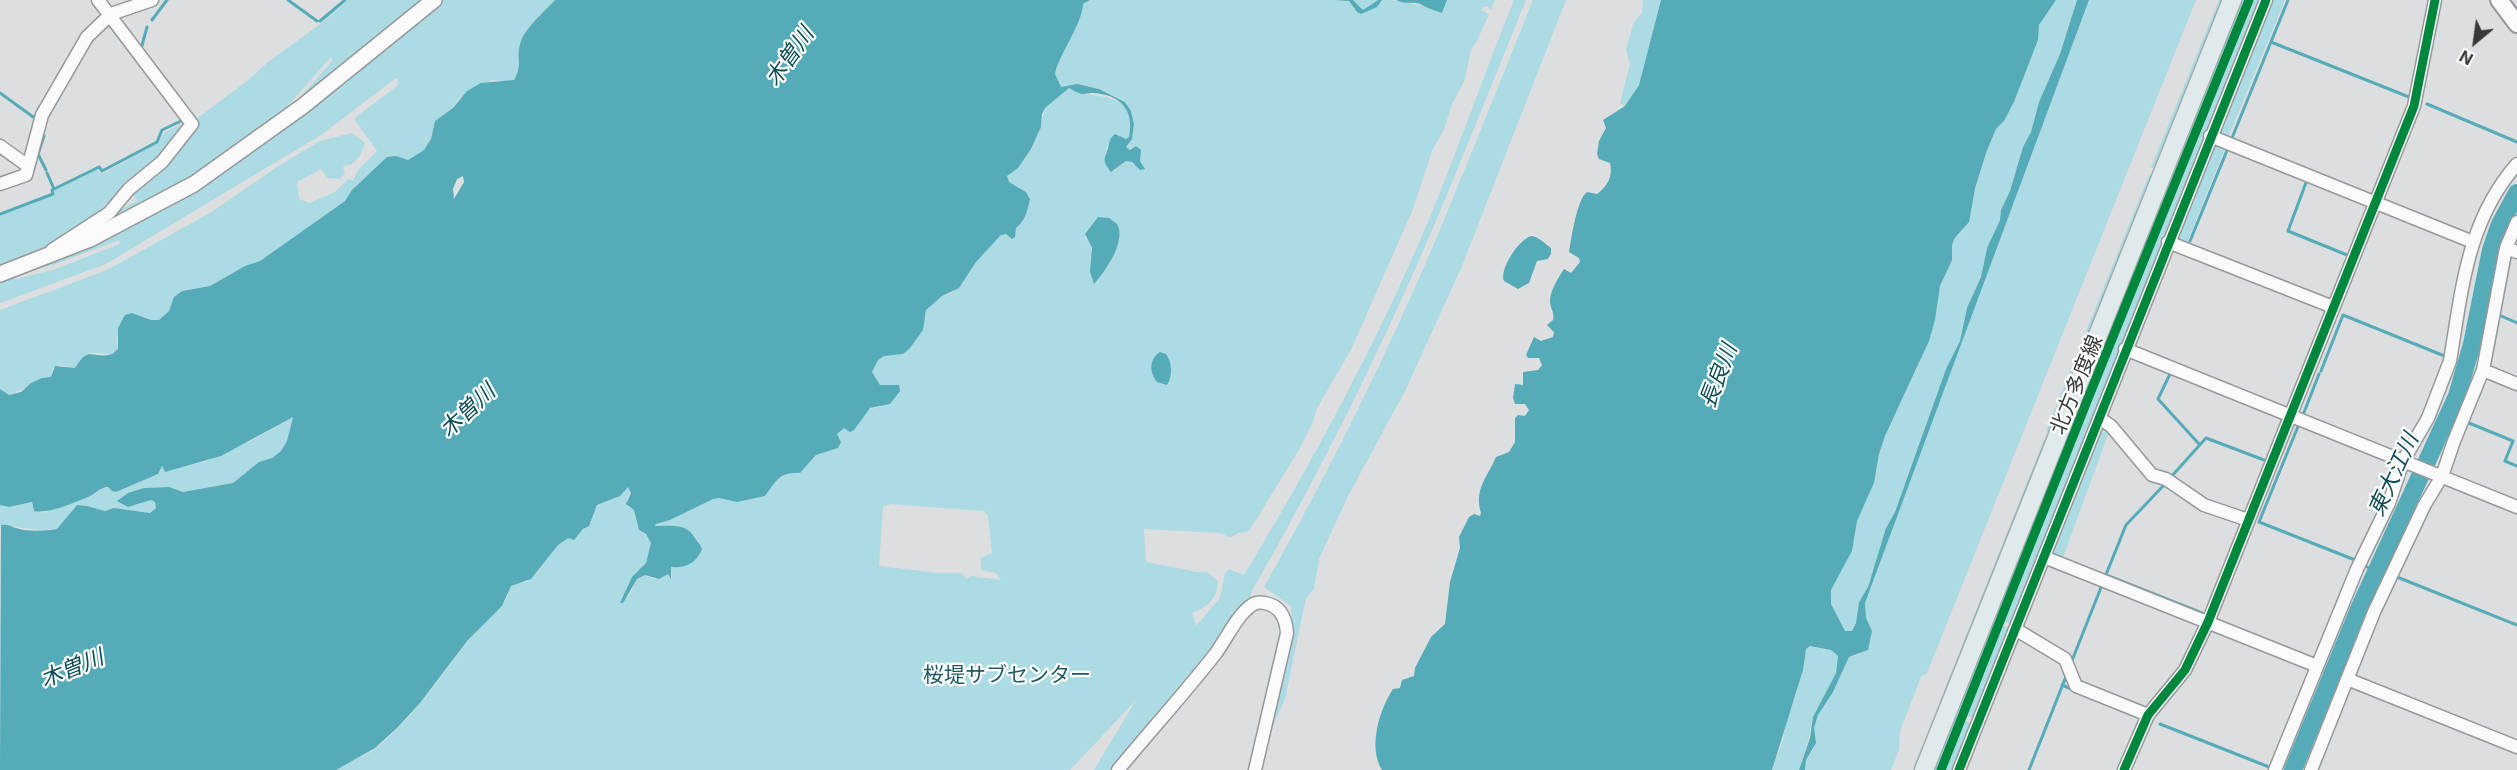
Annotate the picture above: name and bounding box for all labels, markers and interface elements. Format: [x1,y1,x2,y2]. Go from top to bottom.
north arrow [2445,12,2505,72]
water label: 木曽川 [760,22,820,92]
text: N [2456,46,2476,69]
street label: 北方多度線 [2046,332,2108,438]
water label: 長良川 [1695,340,1743,412]
water label: 木曽川 [435,379,501,443]
water label: 東大江川 [2363,430,2425,520]
water label: 木曽川 [36,644,108,694]
park label: 桜堤サブセンター [923,663,1091,689]

